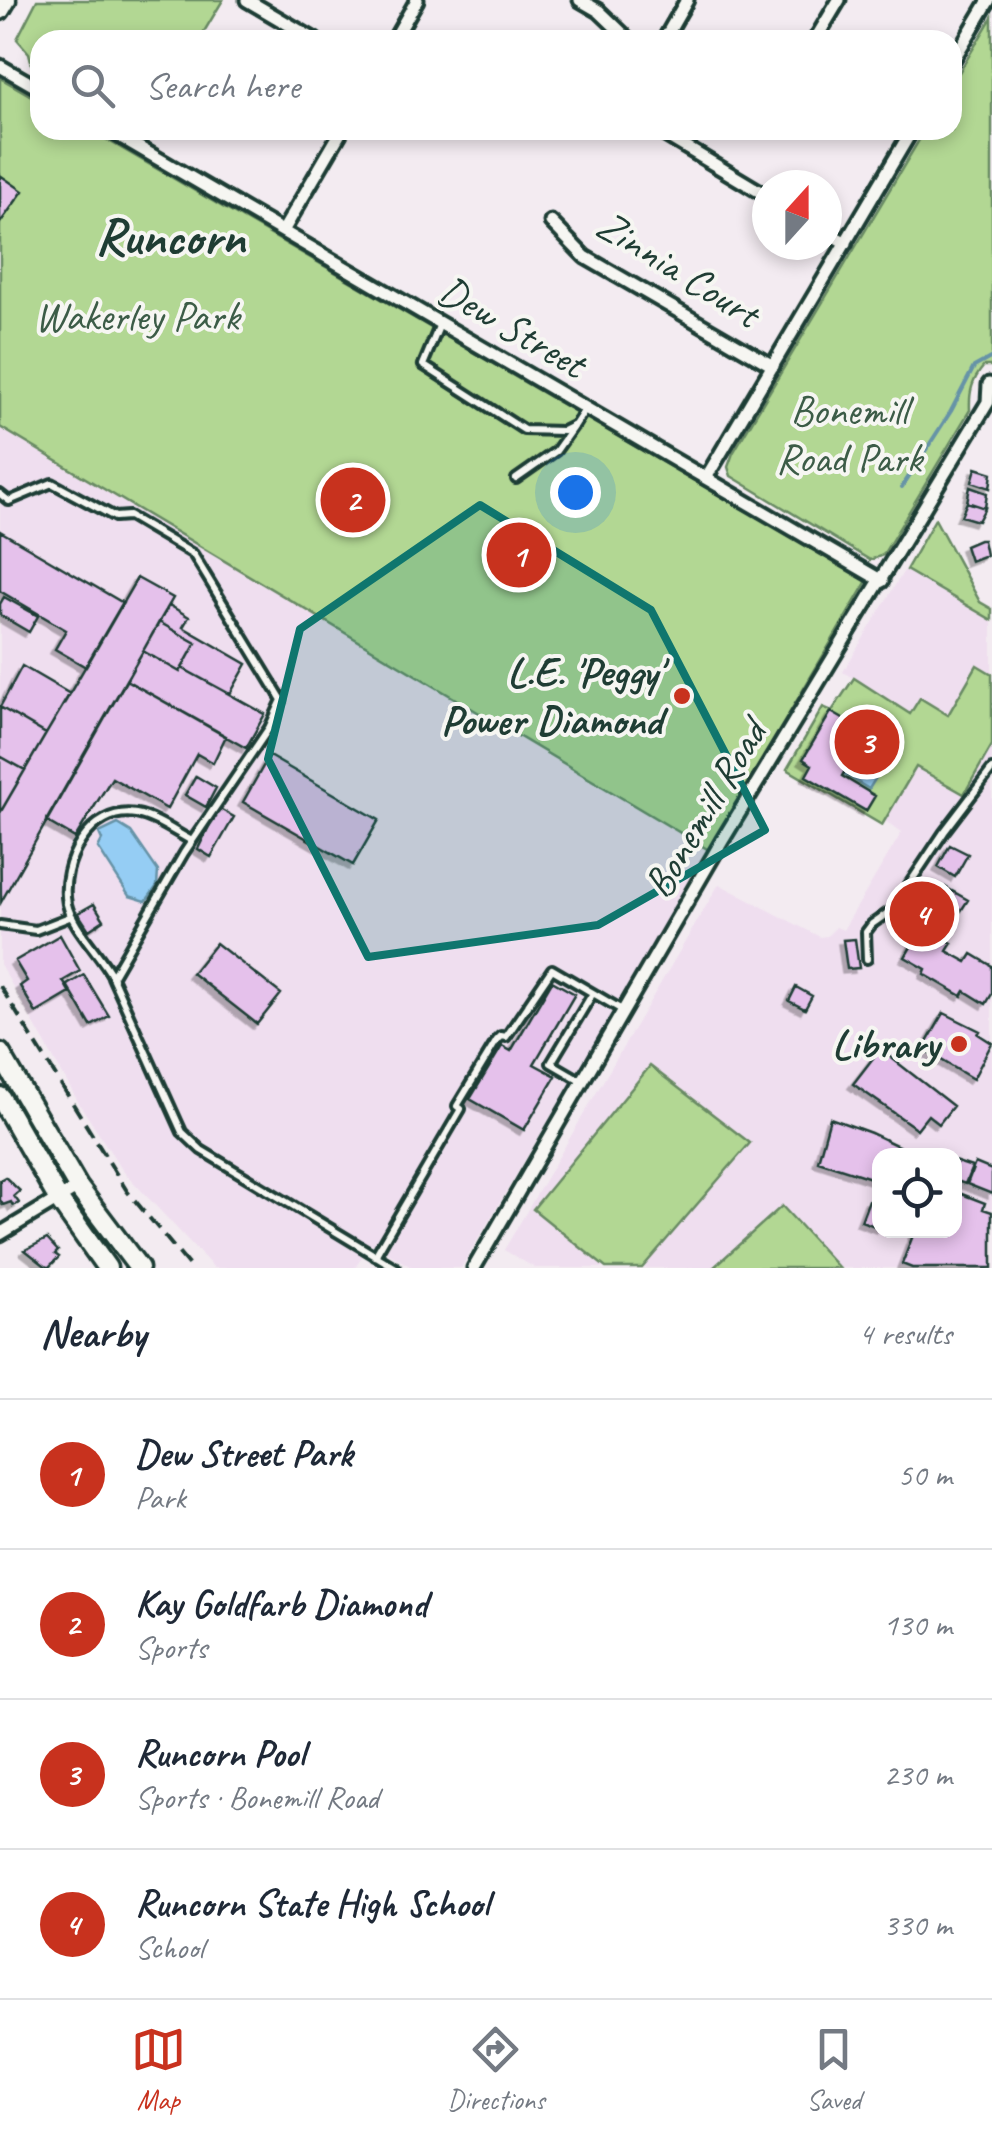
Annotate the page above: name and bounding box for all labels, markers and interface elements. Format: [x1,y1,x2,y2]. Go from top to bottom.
search box [30,30,962,140]
icon: search [65,58,120,113]
text: Search here [145,62,300,109]
north arrow [752,170,842,260]
street label: Zinnia Court [587,198,773,342]
district label: Runcorn [95,204,247,270]
street label: Dew Street [429,264,598,392]
park label: Wakerley Park [35,290,242,343]
park label: Bonemill Road Park [776,384,925,485]
pin: 2 [320,462,386,538]
your location [550,467,601,518]
pin: 1 [486,518,552,592]
place label: L.E. 'Peggy' Power Diamond [441,646,670,747]
marker: L.E. 'Peggy' Power Diamond [671,685,693,707]
pin: 3 [834,704,900,780]
street label: Bonemill Road [631,705,782,907]
pin: 4 [890,876,954,952]
place label: Library [832,1018,943,1071]
marker: Library [948,1033,970,1055]
map controls [872,1148,962,1238]
button: locate [872,1148,962,1238]
text: Nearby [40,1307,146,1360]
text: 4 results [858,1313,952,1354]
text: Dew Street Park [135,1430,353,1477]
text: 1 [65,1454,80,1495]
text: 50 m [898,1454,952,1495]
text: Park [135,1477,186,1518]
text: Kay Goldfarb Diamond [135,1580,427,1627]
text: 2 [65,1604,80,1645]
text: 130 m [883,1604,952,1645]
text: Sports [135,1627,207,1668]
text: Runcorn Pool [135,1730,305,1777]
text: 3 [65,1754,80,1795]
text: 230 m [883,1754,952,1795]
text: Sports · Bonemill Road [135,1777,379,1818]
text: Runcorn State High School [135,1880,489,1927]
text: 4 [65,1904,80,1945]
text: 330 m [883,1904,952,1945]
text: School [135,1927,204,1968]
tab: Map [131,2022,186,2117]
tab: Directions [447,2022,545,2117]
tab: Saved [806,2022,861,2117]

